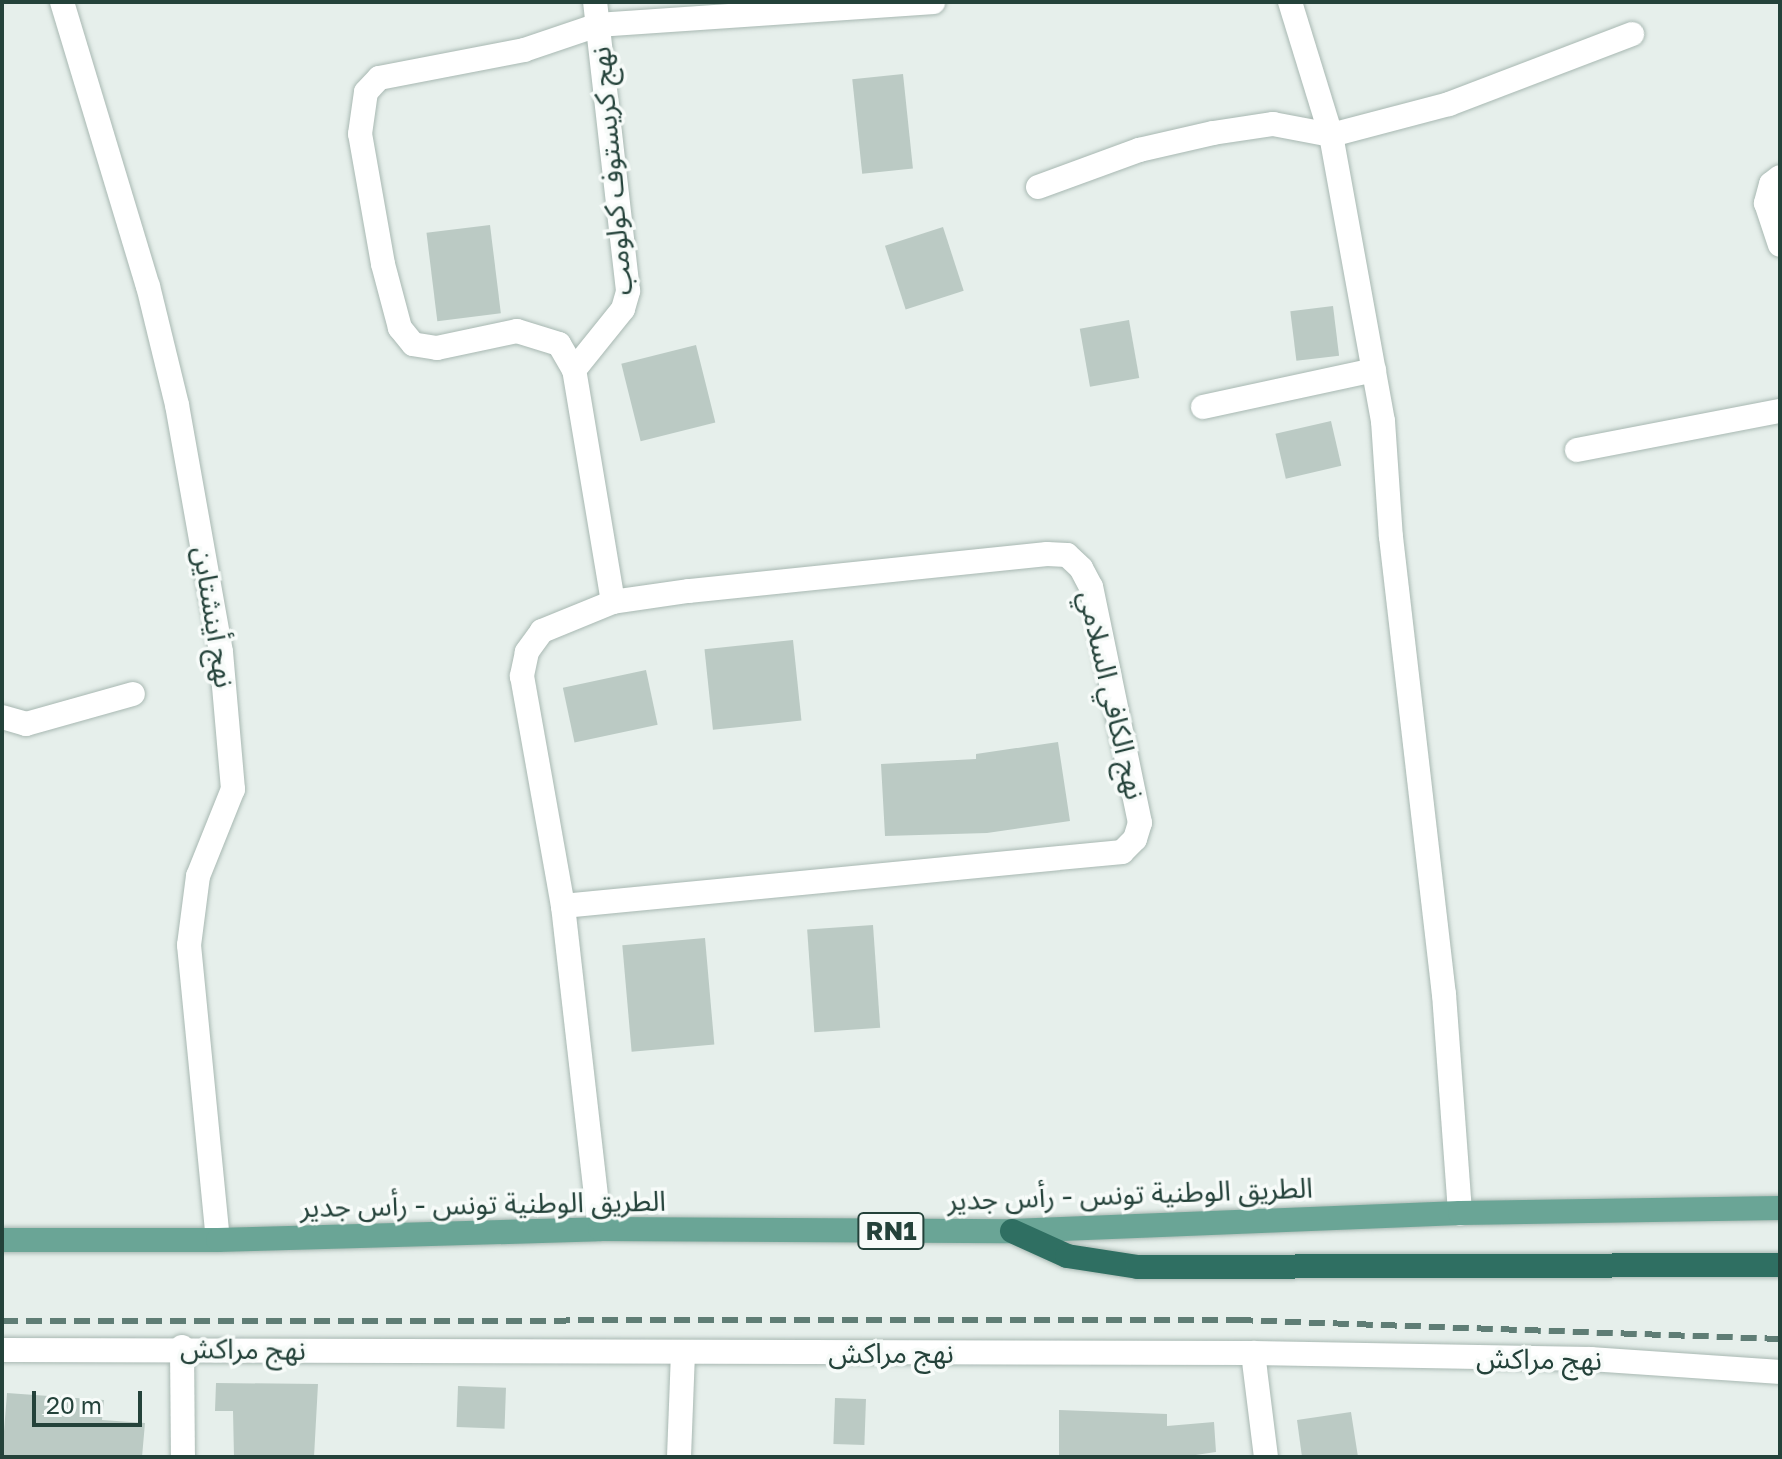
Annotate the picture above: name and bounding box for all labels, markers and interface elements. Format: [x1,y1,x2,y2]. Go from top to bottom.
street label: نهج كريستوف كولومب [583,45,639,297]
street label: نهج أينشتاين [186,544,242,690]
street label: نهج الكافي السلامي [1072,587,1152,803]
street label: الطريق الوطنية تونس - رأس جدير [947,1171,1313,1217]
street label: الطريق الوطنية تونس - رأس جدير [300,1184,666,1224]
road number: RN1 [857,1209,925,1253]
street label: نهج مراكش [180,1331,306,1367]
street label: نهج مراكش [828,1336,954,1370]
street label: نهج مراكش [1476,1341,1602,1377]
scale bar [36,1375,146,1425]
text: 20 m [46,1390,102,1419]

